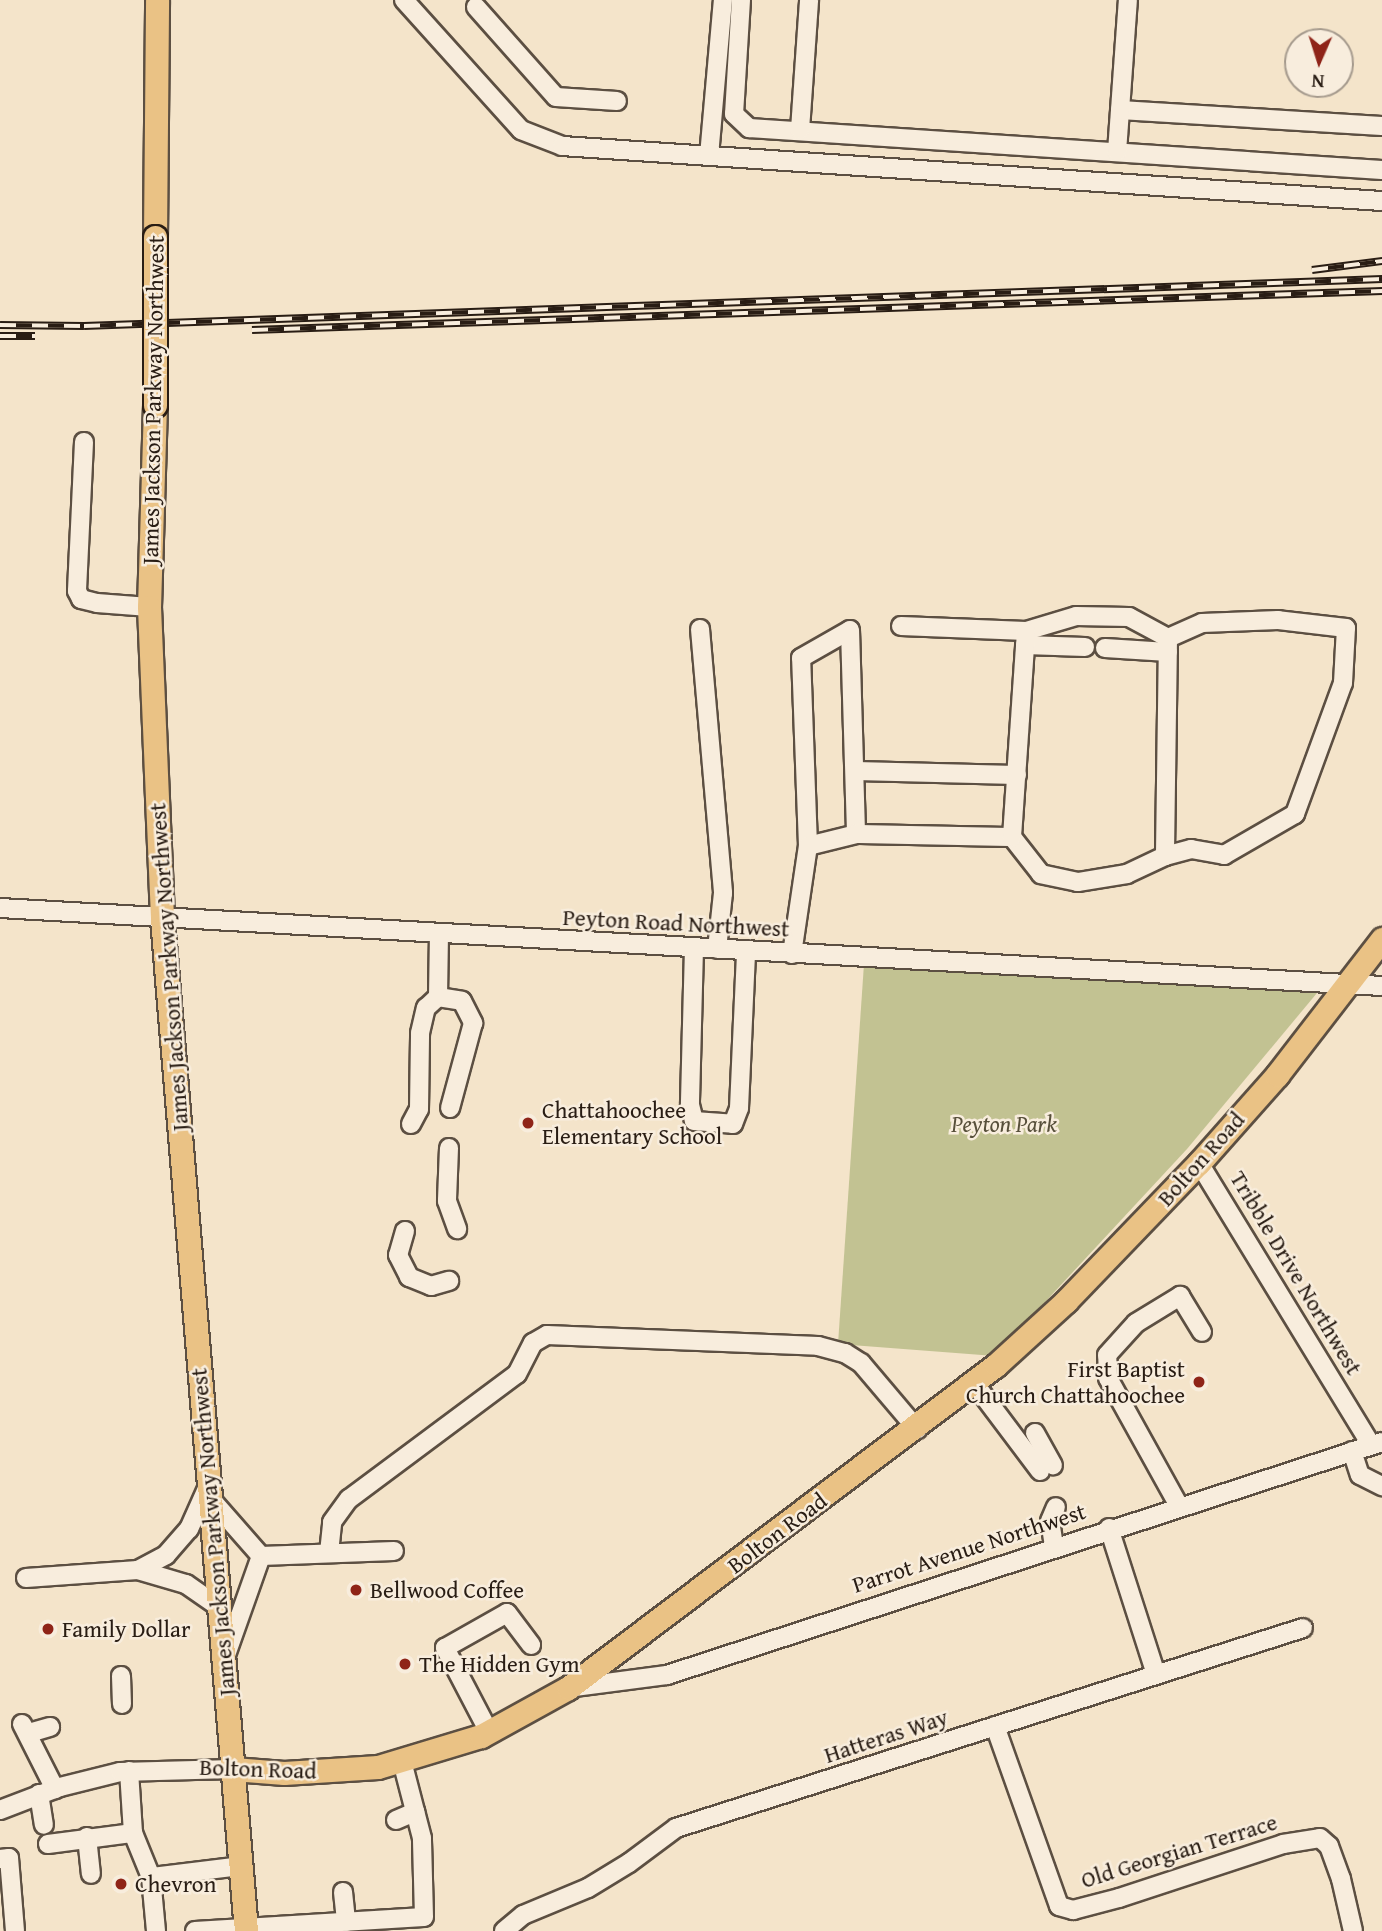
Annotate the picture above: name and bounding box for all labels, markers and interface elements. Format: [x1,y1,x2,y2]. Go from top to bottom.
north arrow [1284,28,1354,98]
text: N [1311,68,1325,96]
street label: James Jackson Parkway Northwest [136,235,170,565]
street label: James Jackson Parkway Northwest [144,802,194,1132]
street label: Peyton Road Northwest [562,903,790,943]
place label: Chattahoochee Elementary School [542,1096,722,1150]
street label: Bolton Road [1152,1106,1250,1212]
park label: Peyton Park [951,1110,1057,1138]
marker: Chattahoochee Elementary School [520,1115,536,1131]
street label: Tribble Drive Northwest [1224,1166,1368,1380]
place label: First Baptist Church Chattahoochee [966,1355,1185,1409]
street label: James Jackson Parkway Northwest [185,1367,241,1697]
marker: First Baptist Church Chattahoochee [1191,1374,1207,1390]
street label: Bolton Road [722,1487,832,1579]
street label: Parrot Avenue Northwest [849,1497,1089,1599]
place label: Bellwood Coffee [370,1576,524,1604]
marker: Bellwood Coffee [348,1582,364,1598]
place label: Family Dollar [62,1615,190,1643]
marker: Family Dollar [40,1621,56,1637]
place label: The Hidden Gym [419,1650,580,1678]
marker: The Hidden Gym [397,1656,413,1672]
street label: Hatteras Way [821,1703,951,1769]
street label: Bolton Road [199,1753,317,1785]
street label: Old Georgian Terrace [1078,1808,1280,1894]
place label: Chevron [135,1870,216,1898]
marker: Chevron [113,1876,129,1892]

